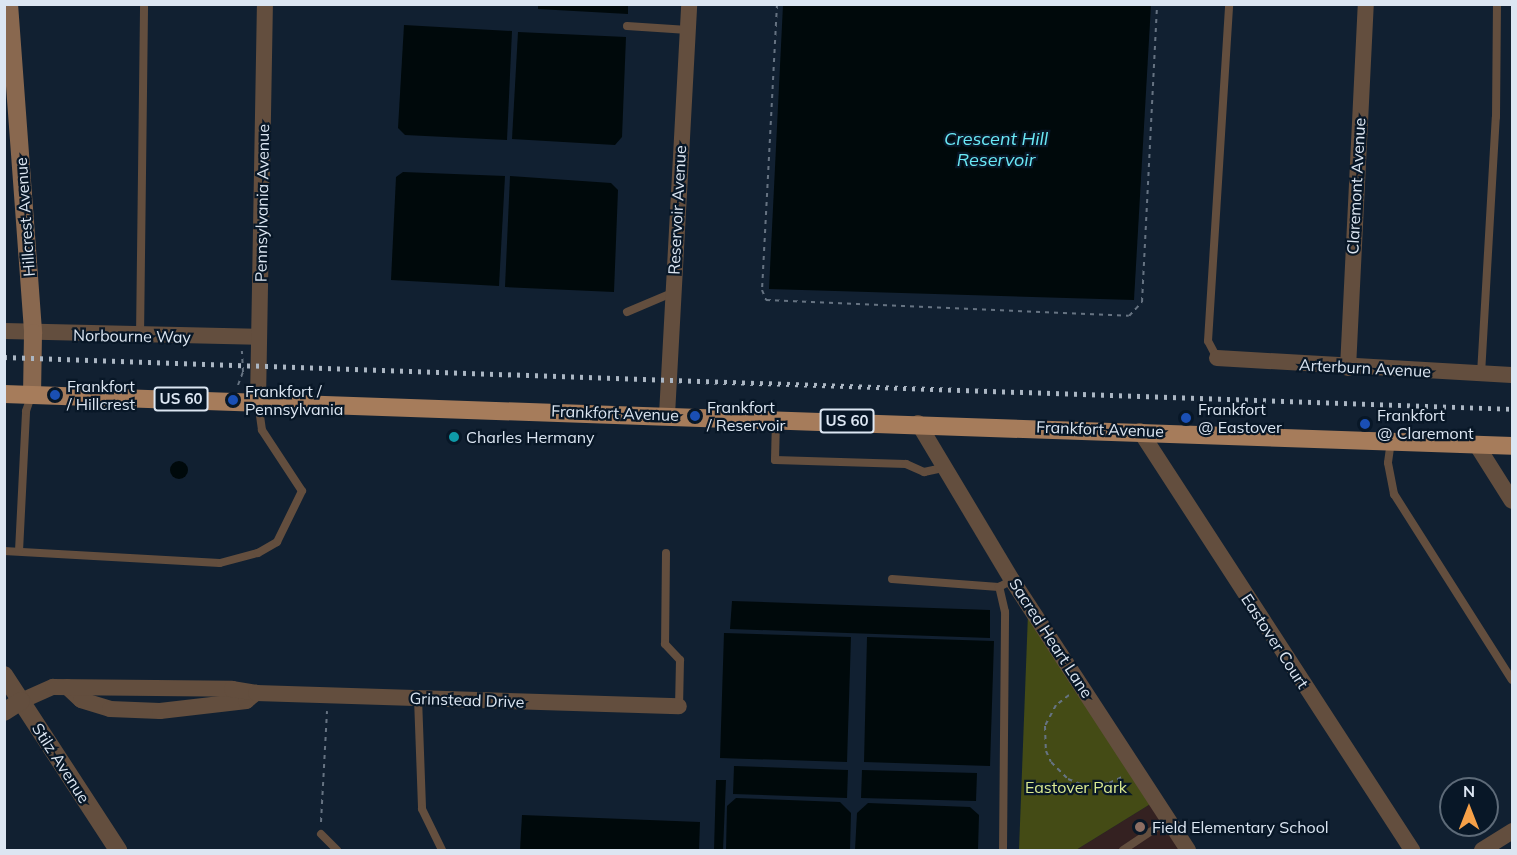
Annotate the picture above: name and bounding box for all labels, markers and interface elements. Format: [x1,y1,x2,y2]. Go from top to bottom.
street label: Claremont Avenue [1343,117,1369,255]
street label: Pennsylvania Avenue [251,124,273,282]
water label: Crescent Hill Reservoir [944,129,1048,172]
street label: Reservoir Avenue [664,145,690,275]
street label: Hillcrest Avenue [11,157,39,277]
street label: Norbourne Way [73,325,191,347]
street label: Arterburn Avenue [1299,355,1431,381]
place label: Frankfort / Hillcrest [67,376,135,414]
place label: Frankfort / Pennsylvania [245,381,343,419]
road number: US 60 [152,387,210,411]
marker: Frankfort / Hillcrest [48,388,62,402]
marker: Frankfort / Pennsylvania [226,393,240,407]
place label: Frankfort / Reservoir [707,397,785,435]
place label: Frankfort @ Eastover [1198,399,1282,437]
street label: Frankfort Avenue [551,401,679,425]
place label: Frankfort @ Claremont [1377,405,1474,443]
marker: Frankfort / Reservoir [688,409,702,423]
road number: US 60 [818,409,876,433]
marker: Frankfort @ Eastover [1179,411,1193,425]
street label: Frankfort Avenue [1036,417,1164,441]
marker: Frankfort @ Claremont [1358,417,1372,431]
place label: Charles Hermany [466,427,595,447]
marker: Charles Hermany [447,430,461,444]
street label: Sacred Heart Lane [1005,575,1097,701]
street label: Eastover Court [1237,590,1313,692]
street label: Grinstead Drive [409,688,525,712]
street label: Stilz Avenue [28,719,94,807]
park label: Eastover Park [1025,777,1127,797]
north arrow [1439,777,1499,837]
text: N [1463,781,1475,801]
place label: Field Elementary School [1152,817,1329,837]
marker: Field Elementary School [1133,820,1147,834]

